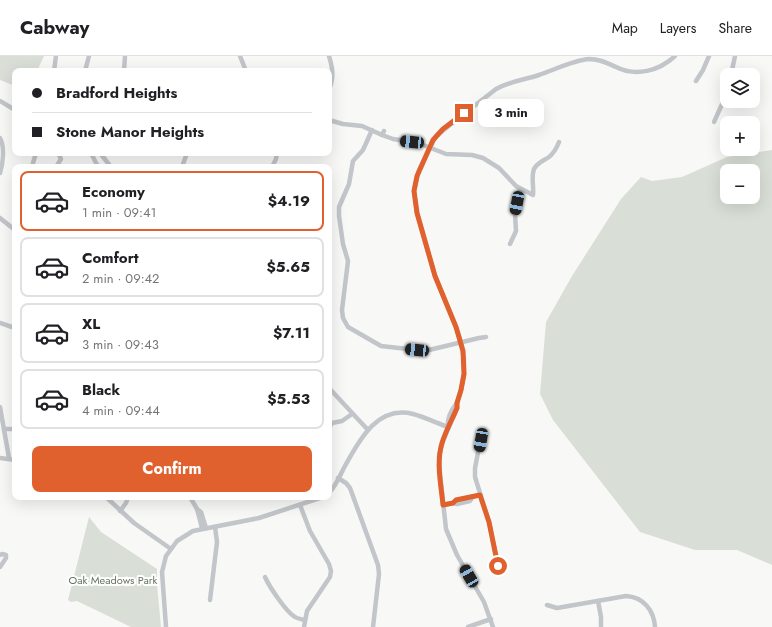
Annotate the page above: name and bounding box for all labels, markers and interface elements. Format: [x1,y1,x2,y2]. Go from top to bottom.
text: Cabway [20,14,90,41]
text: Map [612,18,638,38]
text: Layers [660,18,696,38]
text: Share [718,18,752,38]
map controls [720,68,760,204]
button: layers [720,68,760,108]
text: Bradford Heights [56,82,177,104]
callout: 3 min [478,99,544,127]
text: 3 min [494,103,528,122]
route end [455,104,473,122]
button: + [720,116,760,156]
text: Stone Manor Heights [56,121,204,143]
car [399,135,425,149]
button: − [720,164,760,204]
text: Economy [82,181,145,203]
icon: car [34,183,70,219]
text: $4.19 [268,190,310,212]
car [509,190,525,216]
text: 1 min · 09:41 [82,203,156,222]
text: Comfort [82,247,139,269]
icon: car [34,249,70,285]
text: $5.65 [266,256,310,278]
text: 2 min · 09:42 [82,269,160,288]
text: XL [82,313,100,335]
icon: car [34,315,70,351]
text: $7.11 [273,322,310,344]
text: 3 min · 09:43 [82,335,159,354]
car [404,343,430,357]
text: Black [82,379,120,401]
icon: car [34,381,70,417]
text: $5.53 [267,388,310,410]
text: 4 min · 09:44 [82,401,160,420]
car [473,427,489,453]
button: Confirm [32,446,312,492]
route start [489,557,507,575]
car [458,563,480,589]
park label: Oak Meadows Park [69,572,158,588]

